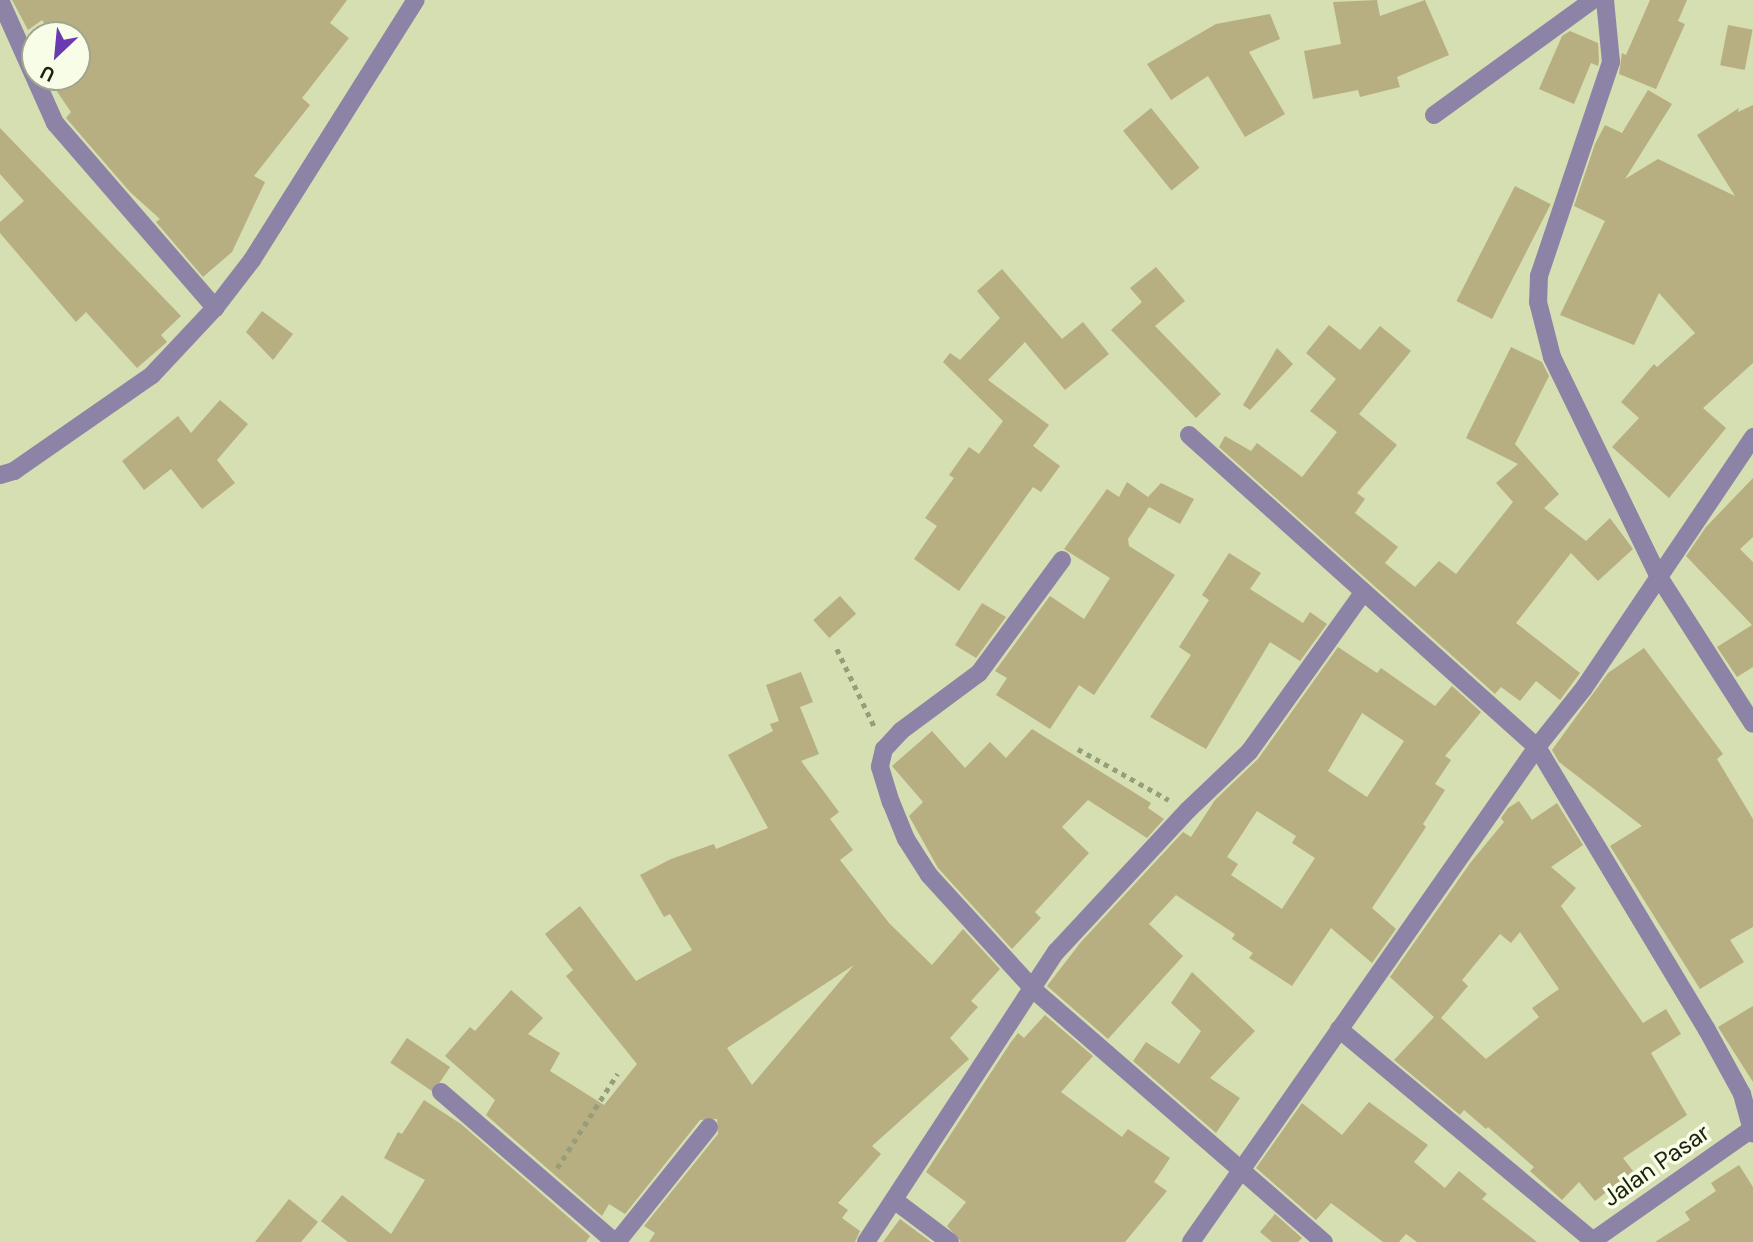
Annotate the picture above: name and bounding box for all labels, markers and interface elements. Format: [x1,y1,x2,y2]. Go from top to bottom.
north arrow [21,21,91,91]
text: U [36,59,59,88]
street label: Jalan Pasar [1597,1118,1715,1212]

